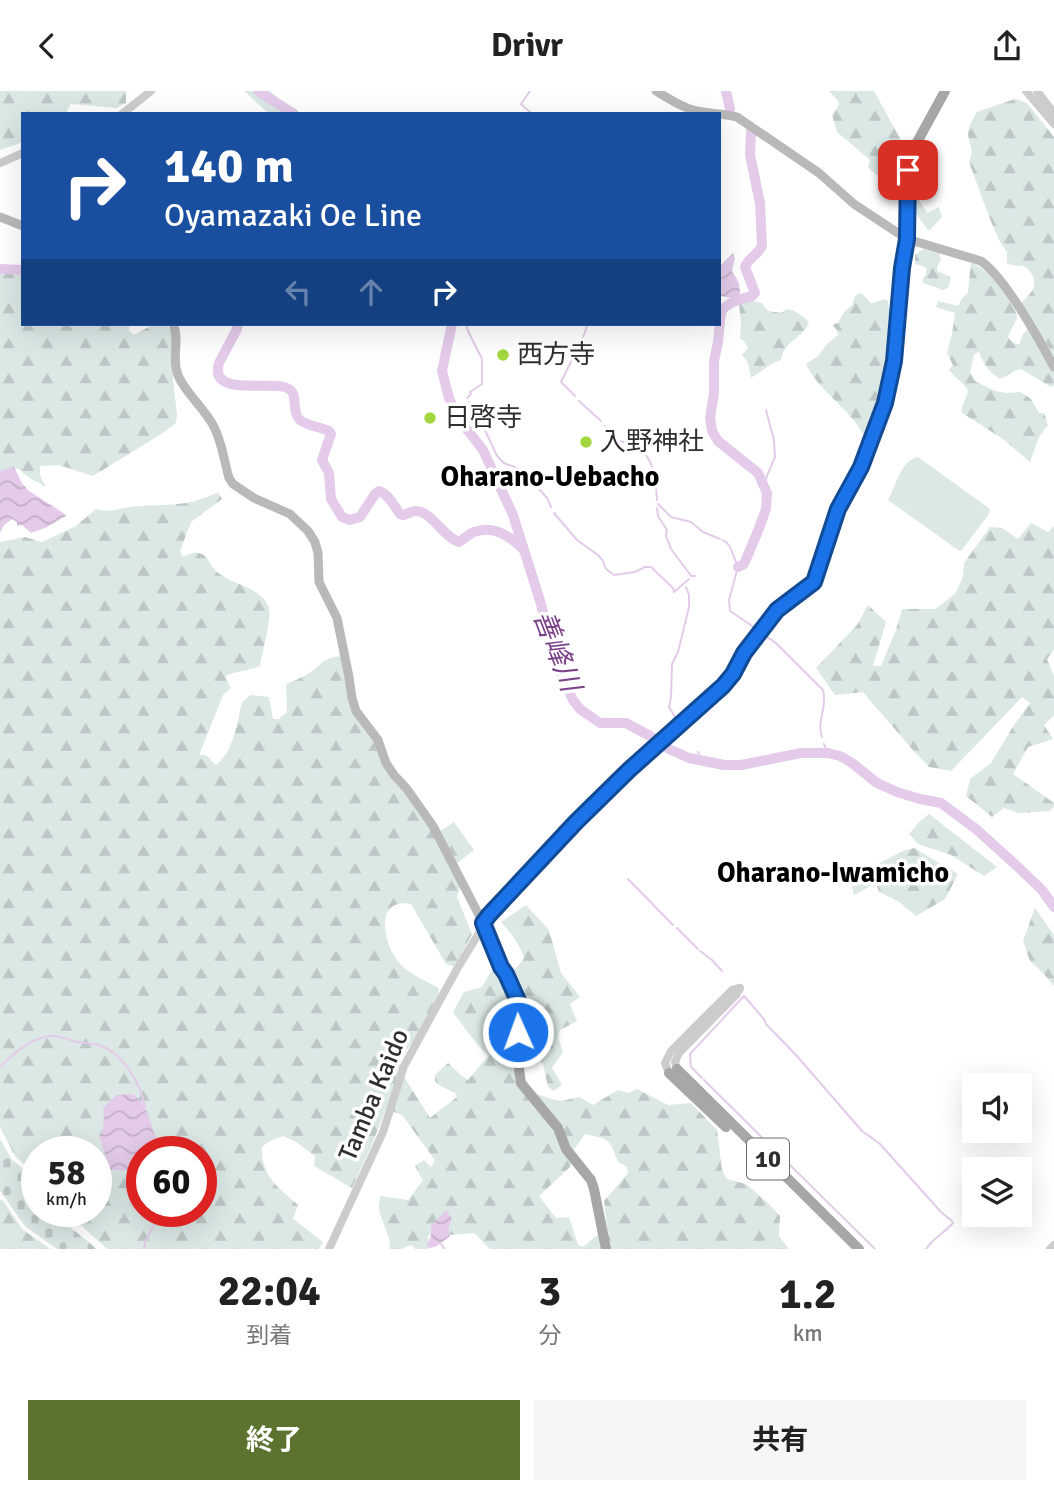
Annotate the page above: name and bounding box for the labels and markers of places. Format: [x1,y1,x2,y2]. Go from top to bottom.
pin [878,140,938,200]
place label: 西方寺 [517,339,595,371]
marker: 西方寺 [495,347,511,363]
place label: 日啓寺 [444,402,522,434]
marker: 日啓寺 [422,410,438,426]
place label: 入野神社 [600,426,704,458]
marker: 入野神社 [578,434,594,450]

